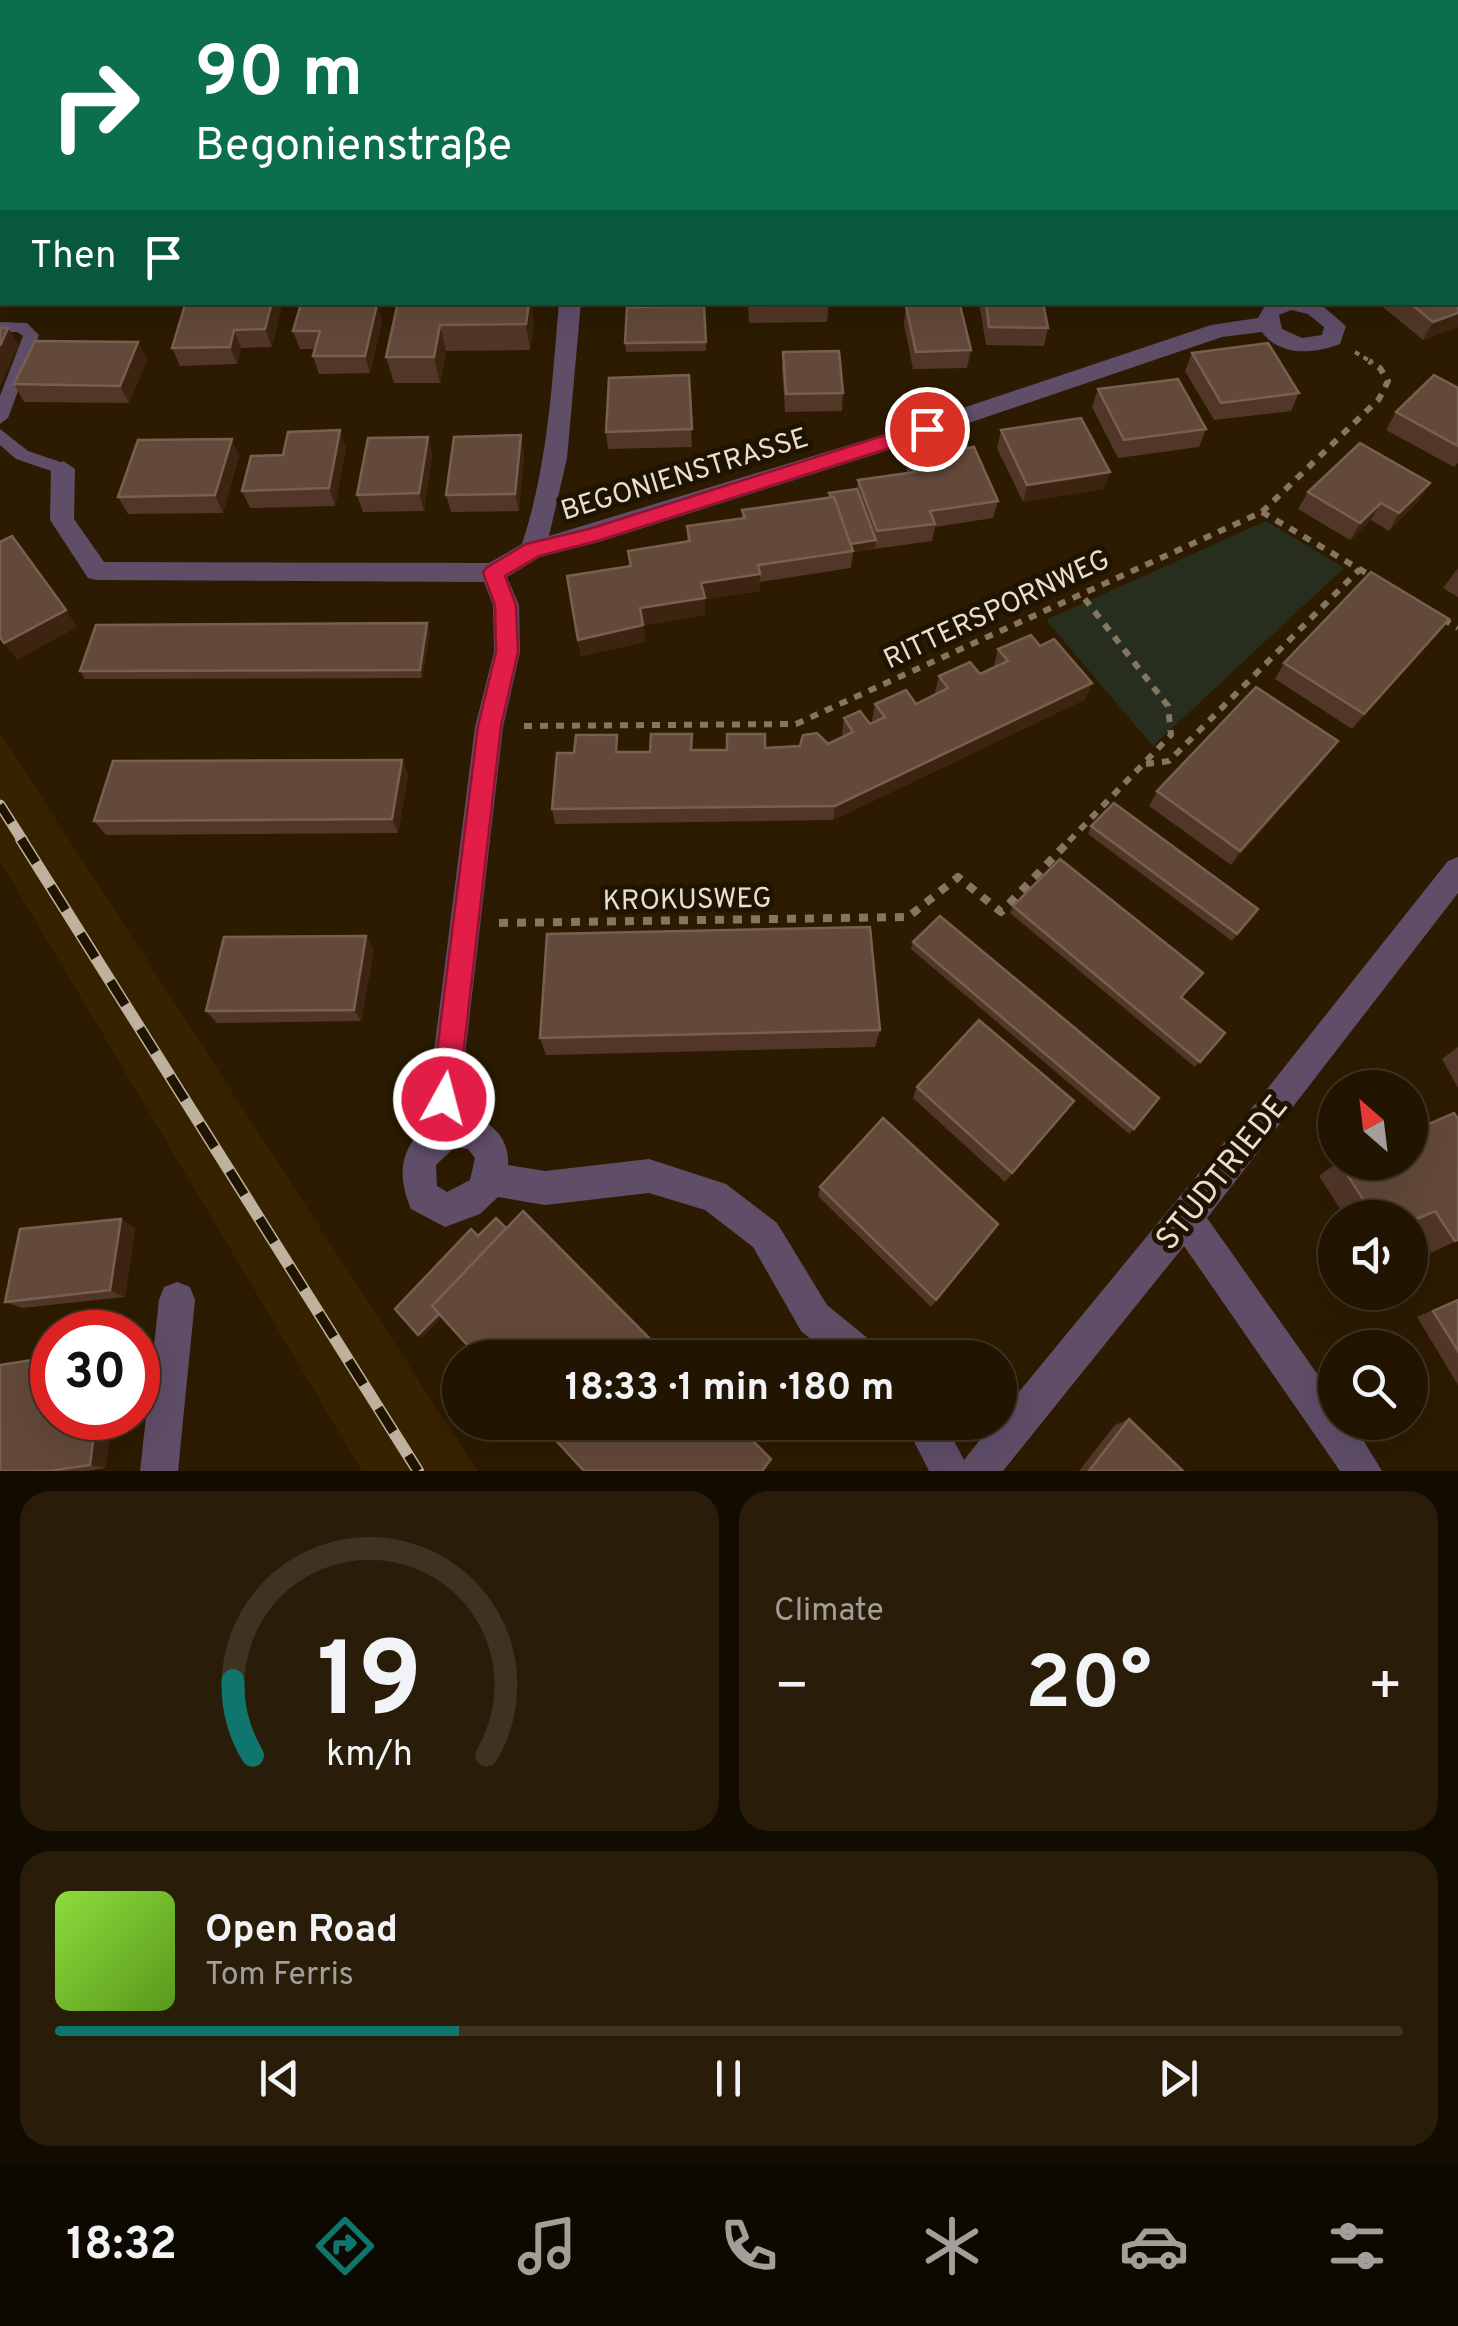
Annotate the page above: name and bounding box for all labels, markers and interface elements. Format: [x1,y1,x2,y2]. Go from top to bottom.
text: 90 m [195,32,363,121]
icon: right [30,40,160,170]
text: Begonienstraße [195,119,512,176]
icon: arrive [136,230,191,285]
text: Then [30,233,116,282]
pin [885,387,970,472]
icon: arrive [900,402,955,457]
street label: BEGONIENSTRASSE [557,421,813,531]
street label: RITTERSPORNWEG [879,543,1116,679]
street label: KROKUSWEG [602,882,772,920]
position arrow [392,1047,496,1151]
north arrow [1318,1070,1428,1180]
map controls [1318,1070,1428,1440]
street label: STUDTRIEDE [1149,1088,1298,1260]
button: sound [1318,1200,1428,1310]
speed limit sign: 30 [30,1310,160,1440]
button: search [1318,1330,1428,1440]
text: 18:33 · 1 min · 180 m [565,1365,894,1414]
text: Climate [774,1592,884,1632]
text: 19 [317,1621,422,1753]
text: 20° [1025,1640,1152,1735]
text: − [774,1654,809,1724]
text: + [1368,1654,1403,1724]
text: km/h [326,1733,413,1779]
text: Open Road [205,1907,398,1956]
text: Tom Ferris [205,1956,354,1996]
icon: previous [252,2051,307,2106]
icon: pause [701,2051,756,2106]
icon: next [1151,2051,1206,2106]
icon: directions [310,2211,380,2281]
icon: music [512,2211,582,2281]
icon: phone [714,2211,784,2281]
icon: climate [917,2211,987,2281]
icon: car [1119,2211,1189,2281]
icon: filters [1322,2211,1392,2281]
text: 18:32 [66,2218,177,2275]

